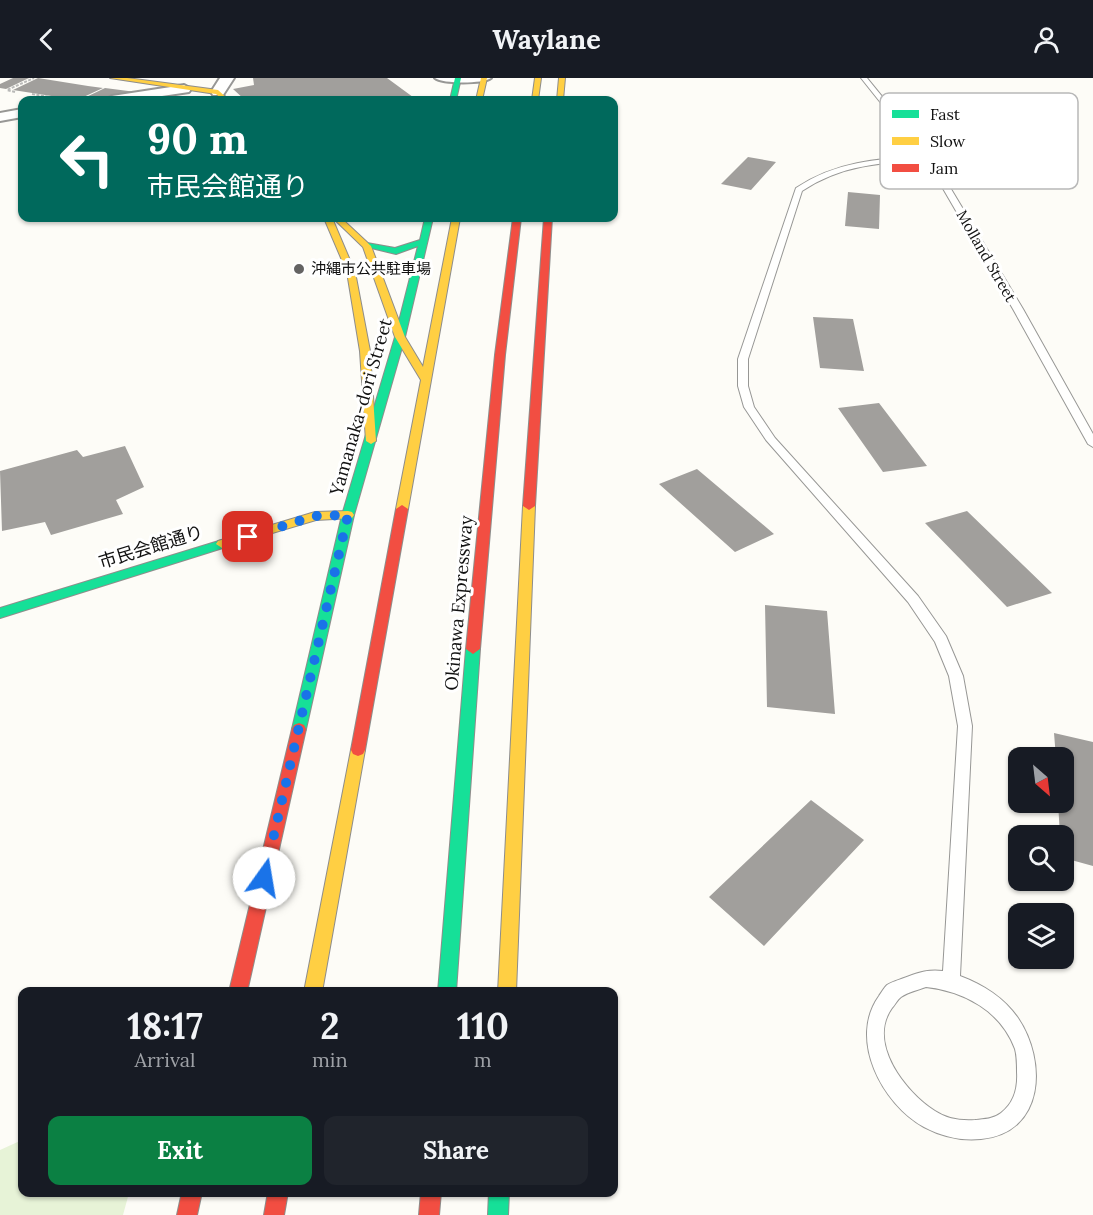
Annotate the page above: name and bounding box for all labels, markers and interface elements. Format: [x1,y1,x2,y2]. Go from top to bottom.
text: Waylane [492,22,601,56]
icon: back [30,23,63,56]
icon: person [1030,23,1063,56]
legend [880,93,1078,189]
text: Fast [930,104,961,124]
text: 90 m [147,112,248,166]
icon: left [48,120,126,198]
text: Slow [930,131,966,151]
text: Jam [929,158,958,178]
text: 市民会館通り [147,169,309,203]
street label: Molland Street [952,206,1020,305]
place label: 沖縄市公共駐車場 [311,259,431,278]
marker: 沖縄市公共駐車場 [292,262,306,276]
street label: Yamanaka-dori Street [324,316,397,499]
pin [222,511,273,562]
street label: Okinawa Expressway [439,514,478,691]
street label: 市民会館通り [96,520,206,573]
icon: arrive [231,520,264,553]
north arrow [1008,747,1074,813]
map controls [1008,747,1074,969]
button: search [1008,825,1074,891]
position arrow [232,846,296,910]
button: layers [1008,903,1074,969]
text: 18:17 [127,1003,203,1049]
text: 2 [320,1003,339,1049]
text: 110 [457,1003,509,1049]
text: Arrival [134,1047,196,1072]
text: min [312,1047,348,1072]
text: m [474,1047,492,1072]
button: Exit [48,1116,312,1185]
button: Share [324,1116,588,1185]

